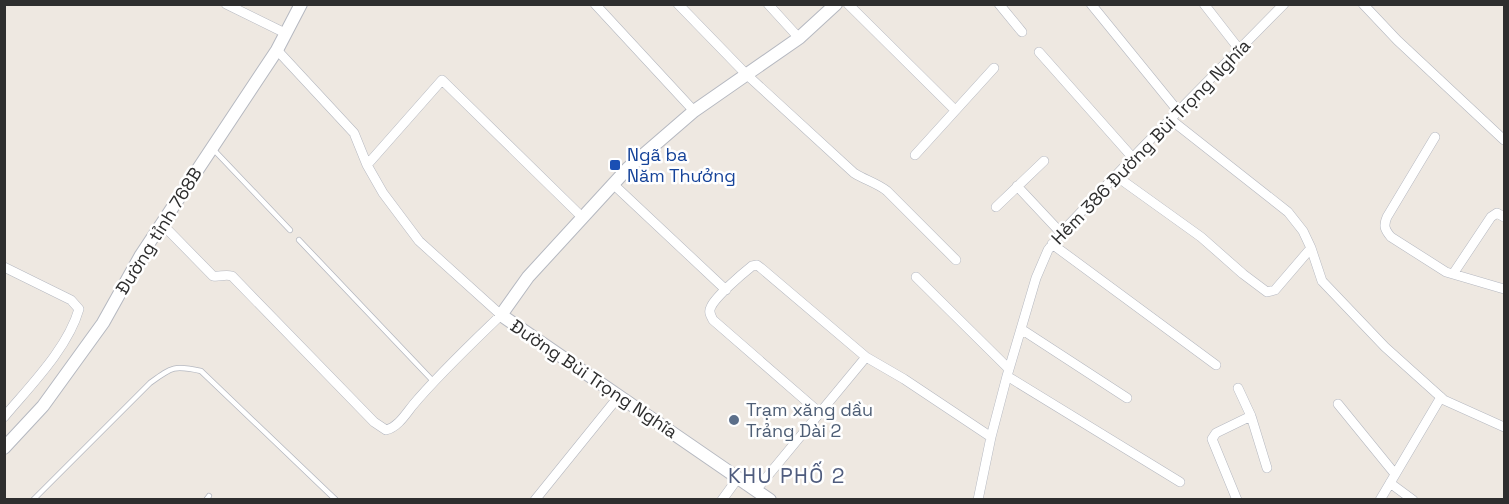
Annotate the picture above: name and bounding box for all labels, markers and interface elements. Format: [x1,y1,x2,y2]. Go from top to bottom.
street label: Hẻm 386 Đường Bùi Trọng Nghĩa [1046,34,1255,249]
place label: Ngã ba Năm Thưởng [627,143,736,187]
marker: Ngã ba Năm Thưởng [608,158,622,172]
street label: Đường tỉnh 768B [110,163,207,299]
street label: Đường Bùi Trọng Nghĩa [506,314,682,443]
place label: Trạm xăng dầu Trảng Dài 2 [746,398,873,442]
marker: Trạm xăng dầu Trảng Dài 2 [727,413,741,427]
district label: KHU PHỐ 2 [728,461,846,489]

